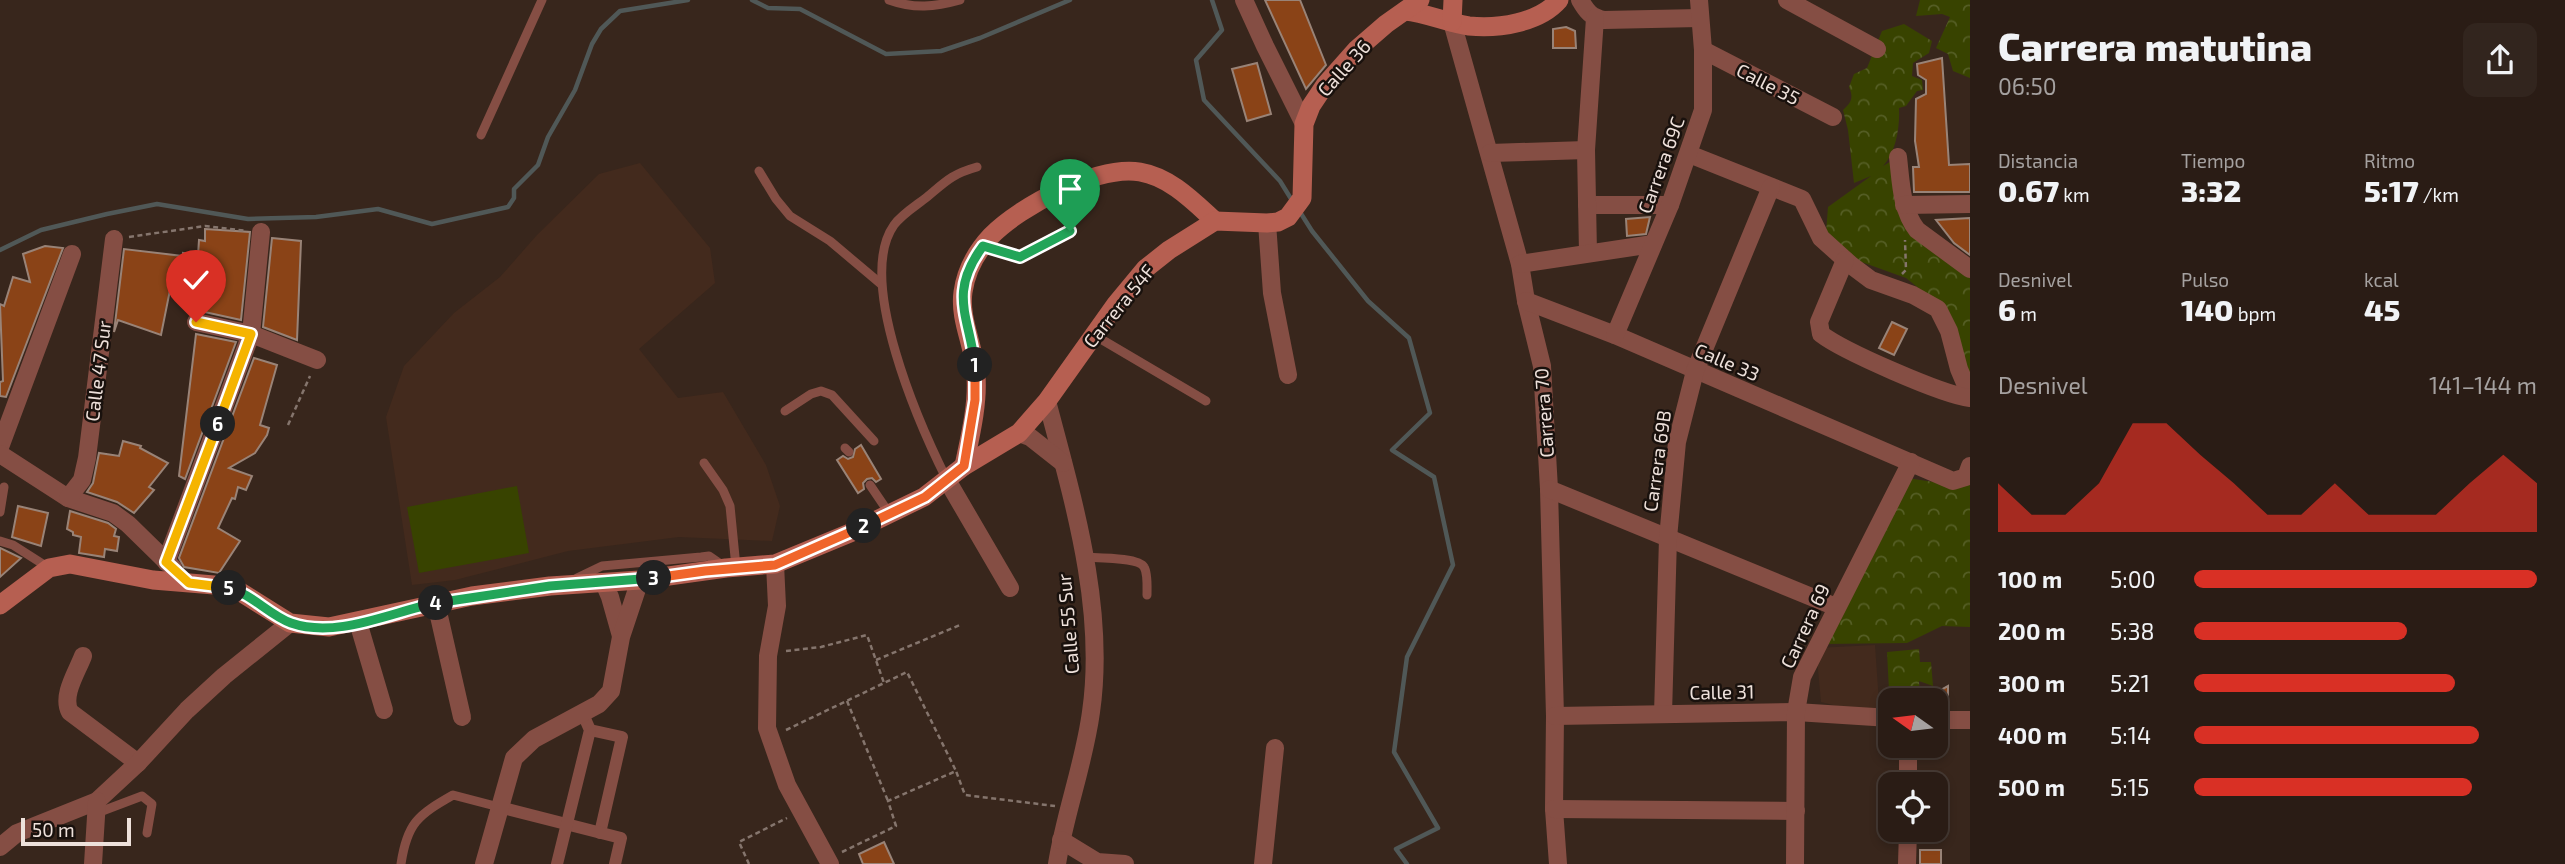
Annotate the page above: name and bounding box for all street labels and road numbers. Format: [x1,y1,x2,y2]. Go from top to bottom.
street label: Calle 36 [1312,35,1375,101]
street label: Calle 35 [1733,58,1804,109]
street label: Carrera 69C [1632,113,1689,216]
street label: Carrera 54F [1078,259,1159,352]
street label: Calle 47 Sur [80,319,115,423]
street label: Calle 33 [1691,338,1763,385]
street label: Carrera 70 [1529,367,1558,459]
street label: Carrera 69B [1638,409,1675,513]
street label: Calle 55 Sur [1052,573,1083,675]
street label: Carrera 69 [1775,580,1834,672]
street label: Calle 31 [1689,679,1755,704]

